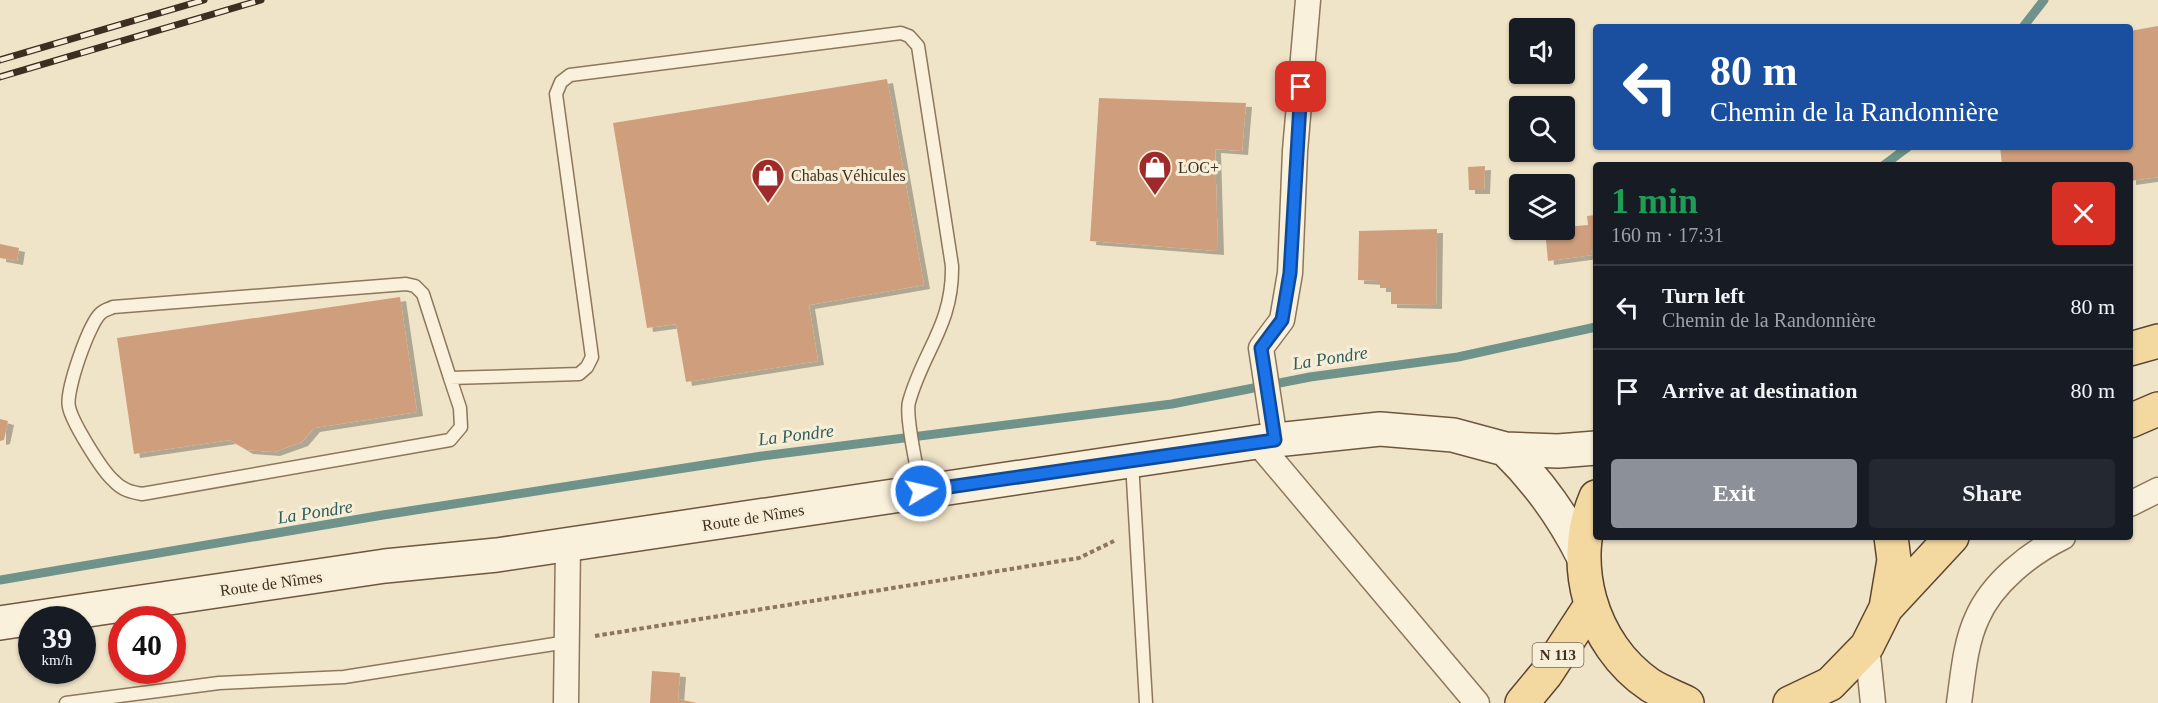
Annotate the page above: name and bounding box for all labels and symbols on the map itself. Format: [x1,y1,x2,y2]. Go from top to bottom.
pin [1275,61,1326,112]
shop icon: LOC+ [1137,149,1173,196]
shop icon: Chabas Véhicules [750,157,786,204]
place label: LOC+ [1178,159,1219,176]
place label: Chabas Véhicules [791,167,906,184]
water label: La Pondre [1290,342,1369,374]
water label: La Pondre [756,420,835,450]
position arrow [889,459,953,523]
water label: La Pondre [275,496,354,528]
street label: Route de Nîmes [701,501,805,534]
street label: Route de Nîmes [219,568,323,599]
speed limit sign: 40 [108,606,186,684]
road number: N 113 [1532,643,1584,667]

